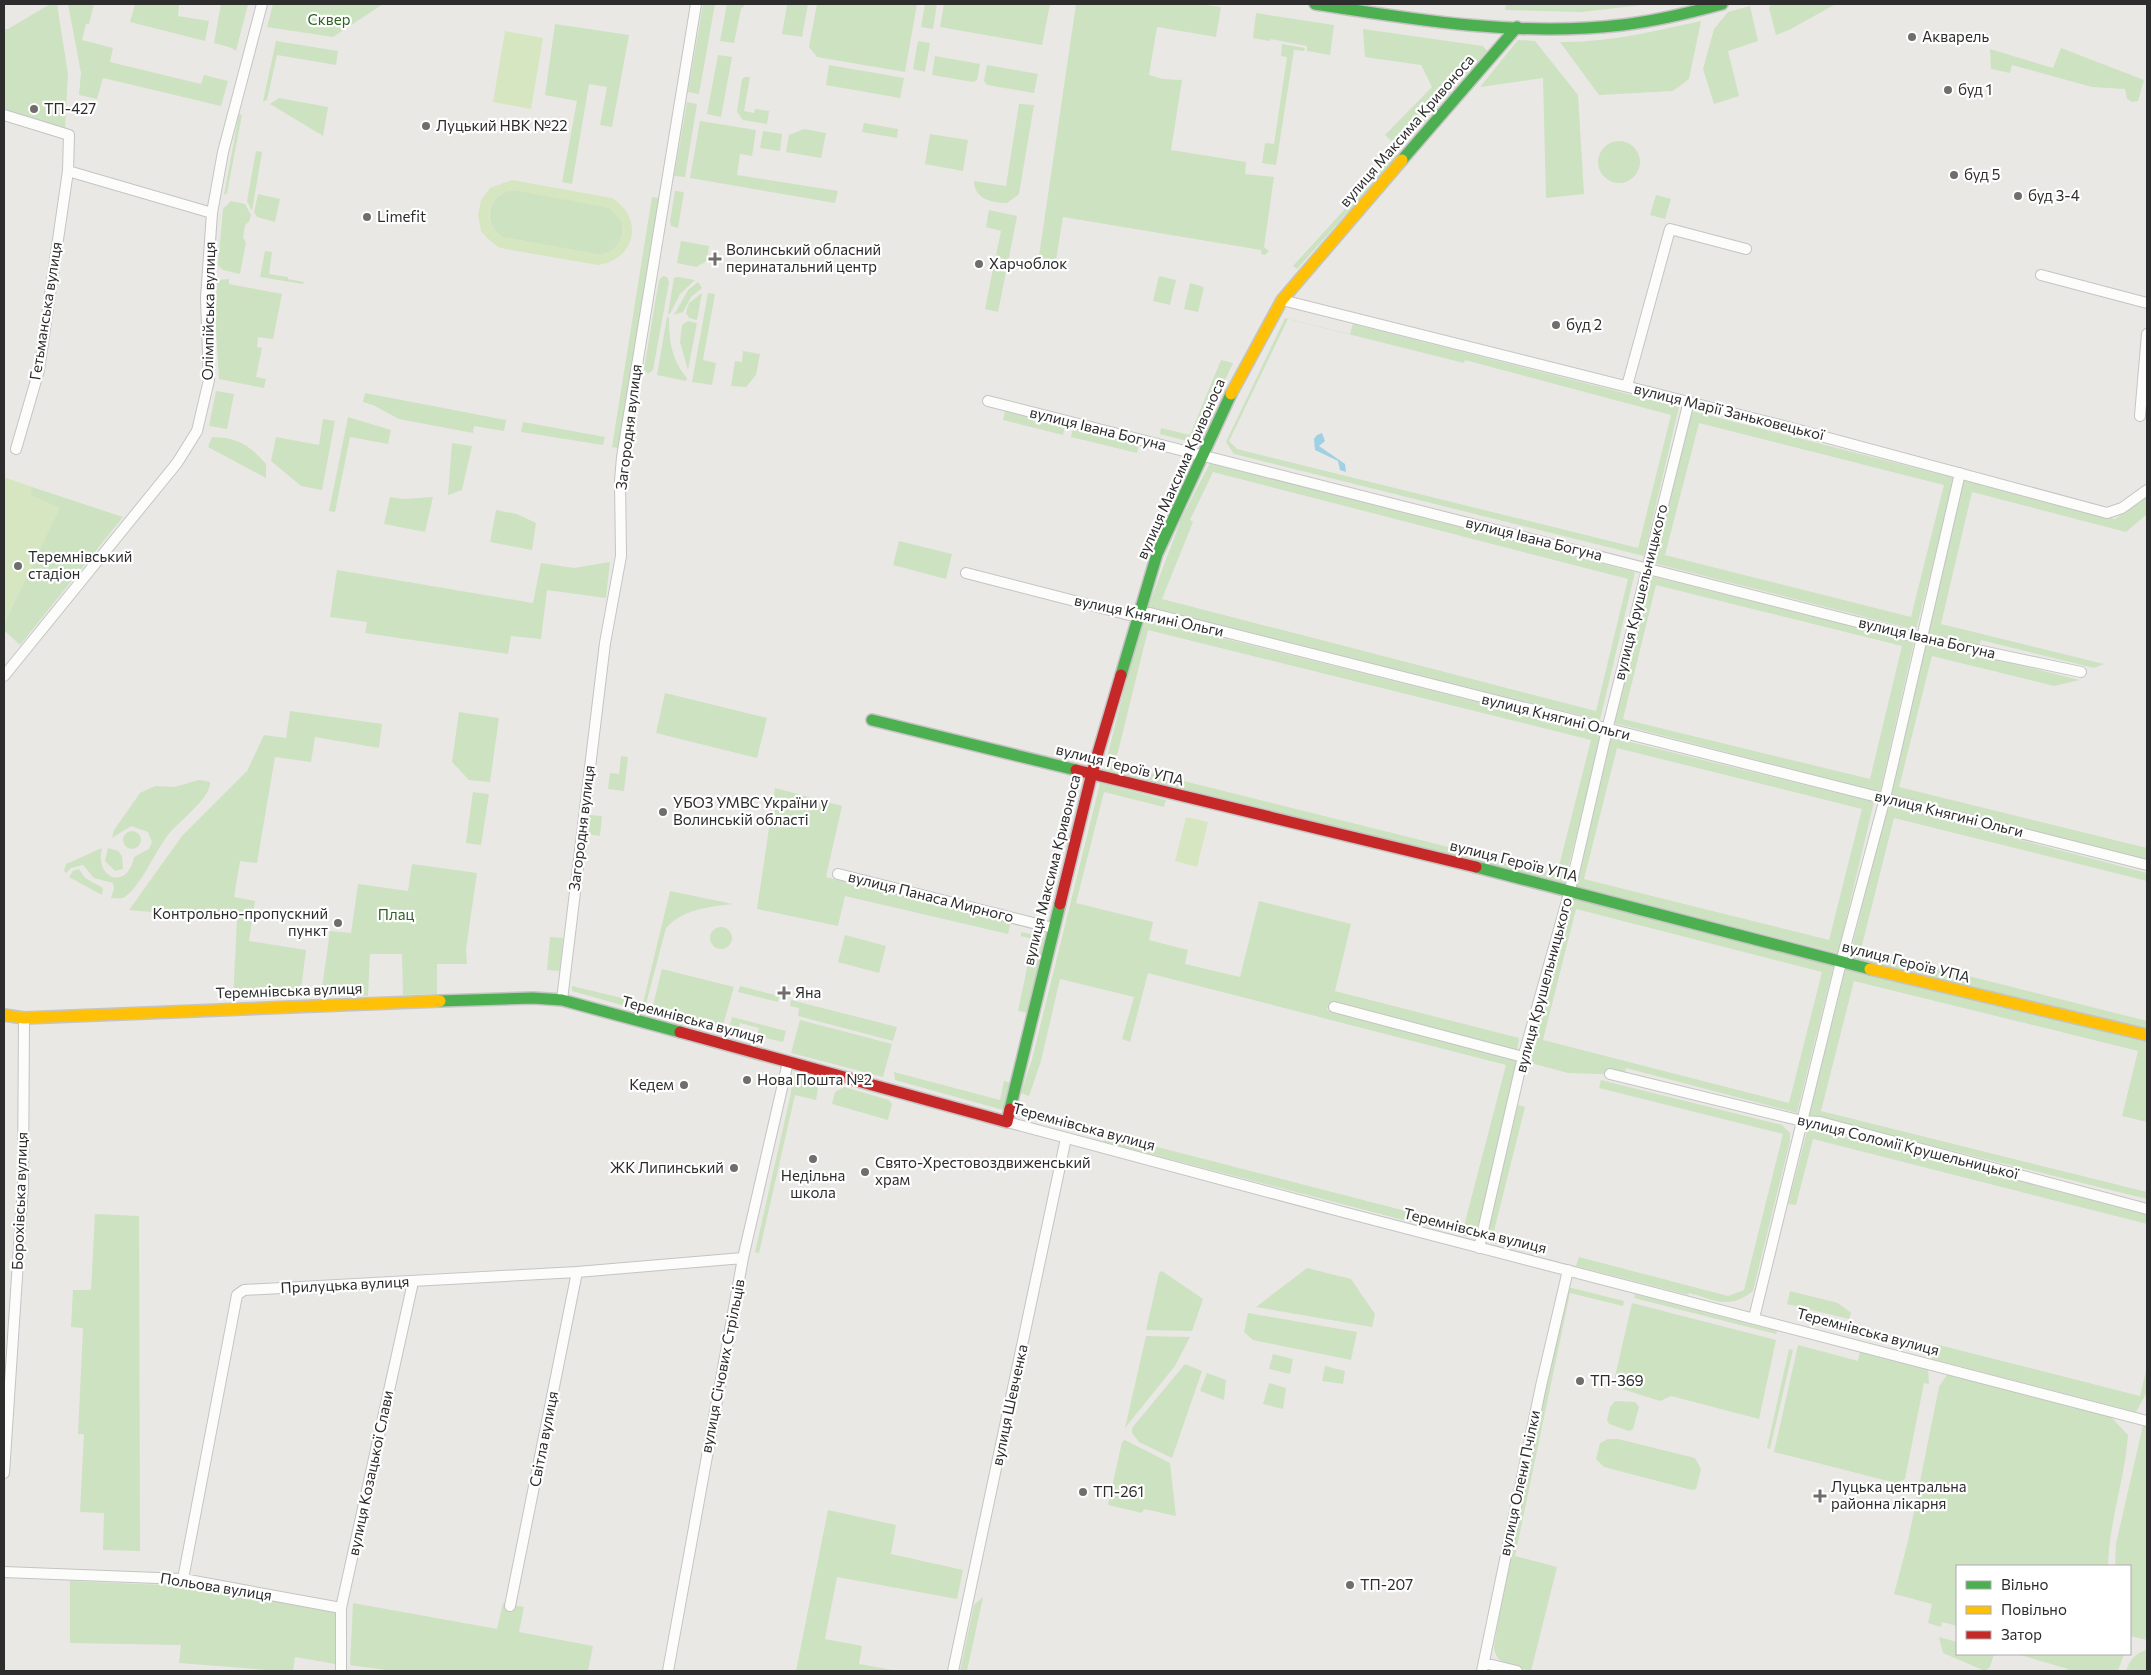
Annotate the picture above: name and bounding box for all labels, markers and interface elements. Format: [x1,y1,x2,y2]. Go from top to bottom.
park label: Сквер [308,10,350,28]
place label: Акварель [1922,27,1989,45]
marker: Акварель [1906,31,1918,43]
street label: вулиця Максима Кривоноса [1335,50,1477,210]
place label: буд 1 [1958,80,1992,98]
marker: буд 1 [1942,84,1954,96]
place label: ТП-427 [44,99,96,117]
marker: ТП-427 [28,103,40,115]
place label: Луцький НВК №22 [436,116,568,134]
marker: Луцький НВК №22 [420,120,432,132]
place label: буд 5 [1964,165,2000,183]
marker: буд 5 [1948,169,1960,181]
place label: буд 3-4 [2028,186,2080,204]
marker: буд 3-4 [2012,190,2024,202]
place label: Limefit [377,207,426,225]
marker: Limefit [361,211,373,223]
street label: Гетьманська вулиця [25,240,65,381]
place label: Волинський обласний перинатальний центр [726,240,881,275]
street label: Олімпійська вулиця [198,241,218,381]
marker: Волинський обласний перинатальний центр [708,252,722,266]
place label: Харчоблок [989,254,1067,272]
marker: Харчоблок [973,258,985,270]
place label: буд 2 [1566,315,1602,333]
marker: буд 2 [1550,319,1562,331]
street label: Загородня вулиця [611,363,645,491]
street label: вулиця Максима Кривоноса [1132,375,1228,562]
street label: вулиця Марії Заньковецької [1632,379,1827,444]
street label: вулиця Івана Богуна [1028,402,1168,454]
street label: вулиця Крушельницького [1609,502,1671,682]
street label: вулиця Івана Богуна [1464,512,1604,564]
place label: Теремнівський стадіон [28,547,132,582]
marker: Теремнівський стадіон [12,560,24,572]
street label: вулиця Княгині Ольги [1073,590,1226,640]
street label: вулиця Івана Богуна [1857,613,1997,662]
street label: вулиця Княгині Ольги [1480,689,1632,743]
street label: вулиця Героїв УПА [1054,739,1186,789]
street label: Загородня вулиця [564,764,598,892]
street label: вулиця Максима Кривоноса [1019,772,1083,967]
street label: вулиця Княгині Ольги [1873,786,2025,840]
place label: УБОЗ УМВС України у Волинськiй області [673,793,828,828]
marker: УБОЗ УМВС України у Волинськiй області [657,806,669,818]
street label: вулиця Героїв УПА [1448,835,1580,885]
street label: вулиця Панаса Мирного [847,867,1016,925]
street label: вулиця Крушельницького [1511,895,1575,1074]
place label: Контрольно-пропускний пункт [153,904,328,939]
park label: Плац [378,905,414,923]
marker: Контрольно-пропускний пункт [332,917,344,929]
street label: вулиця Героїв УПА [1840,936,1972,986]
street label: Теремнівська вулиця [215,978,363,1002]
place label: Яна [795,983,821,1001]
marker: Яна [777,986,791,1000]
street label: Теремнівська вулиця [620,991,767,1047]
place label: Нова Пошта №2 [757,1070,872,1088]
marker: Нова Пошта №2 [741,1074,753,1086]
place label: Кедем [629,1075,674,1093]
marker: Кедем [678,1079,690,1091]
street label: Теремнівська вулиця [1011,1098,1158,1154]
street label: вулиця Соломії Крушельницької [1796,1110,2022,1183]
street label: Борохівська вулиця [8,1131,30,1270]
marker: Недільна школа [807,1153,819,1165]
place label: Свято-Хрестовоздвиженський храм [875,1153,1091,1188]
place label: ЖК Липинський [610,1158,724,1176]
marker: ЖК Липинський [728,1162,740,1174]
place label: Недільна школа [781,1166,845,1201]
marker: Свято-Хрестовоздвиженський храм [859,1166,871,1178]
street label: Теремнівська вулиця [1402,1204,1549,1257]
street label: Прилуцька вулиця [280,1272,410,1296]
street label: вулиця Січових Стрільців [696,1277,748,1454]
street label: Теремнівська вулиця [1795,1303,1942,1359]
street label: вулиця Шевченка [987,1342,1031,1467]
place label: ТП-369 [1590,1371,1644,1389]
marker: ТП-369 [1574,1375,1586,1387]
street label: вулиця Козацької Слави [344,1388,396,1557]
street label: Світла вулиця [525,1389,561,1488]
street label: вулиця Олени Пчілки [1495,1408,1543,1557]
place label: Луцька центральна районна лікарня [1831,1477,1967,1512]
place label: ТП-261 [1093,1482,1144,1500]
marker: ТП-261 [1077,1486,1089,1498]
marker: Луцька центральна районна лікарня [1813,1489,1827,1503]
legend [1956,1565,2131,1655]
street label: Польова вулиця [159,1568,273,1604]
place label: ТП-207 [1360,1575,1413,1593]
text: Вільно [2001,1575,2048,1593]
marker: ТП-207 [1344,1579,1356,1591]
text: Повільно [2001,1600,2067,1618]
text: Затор [2001,1625,2042,1643]

